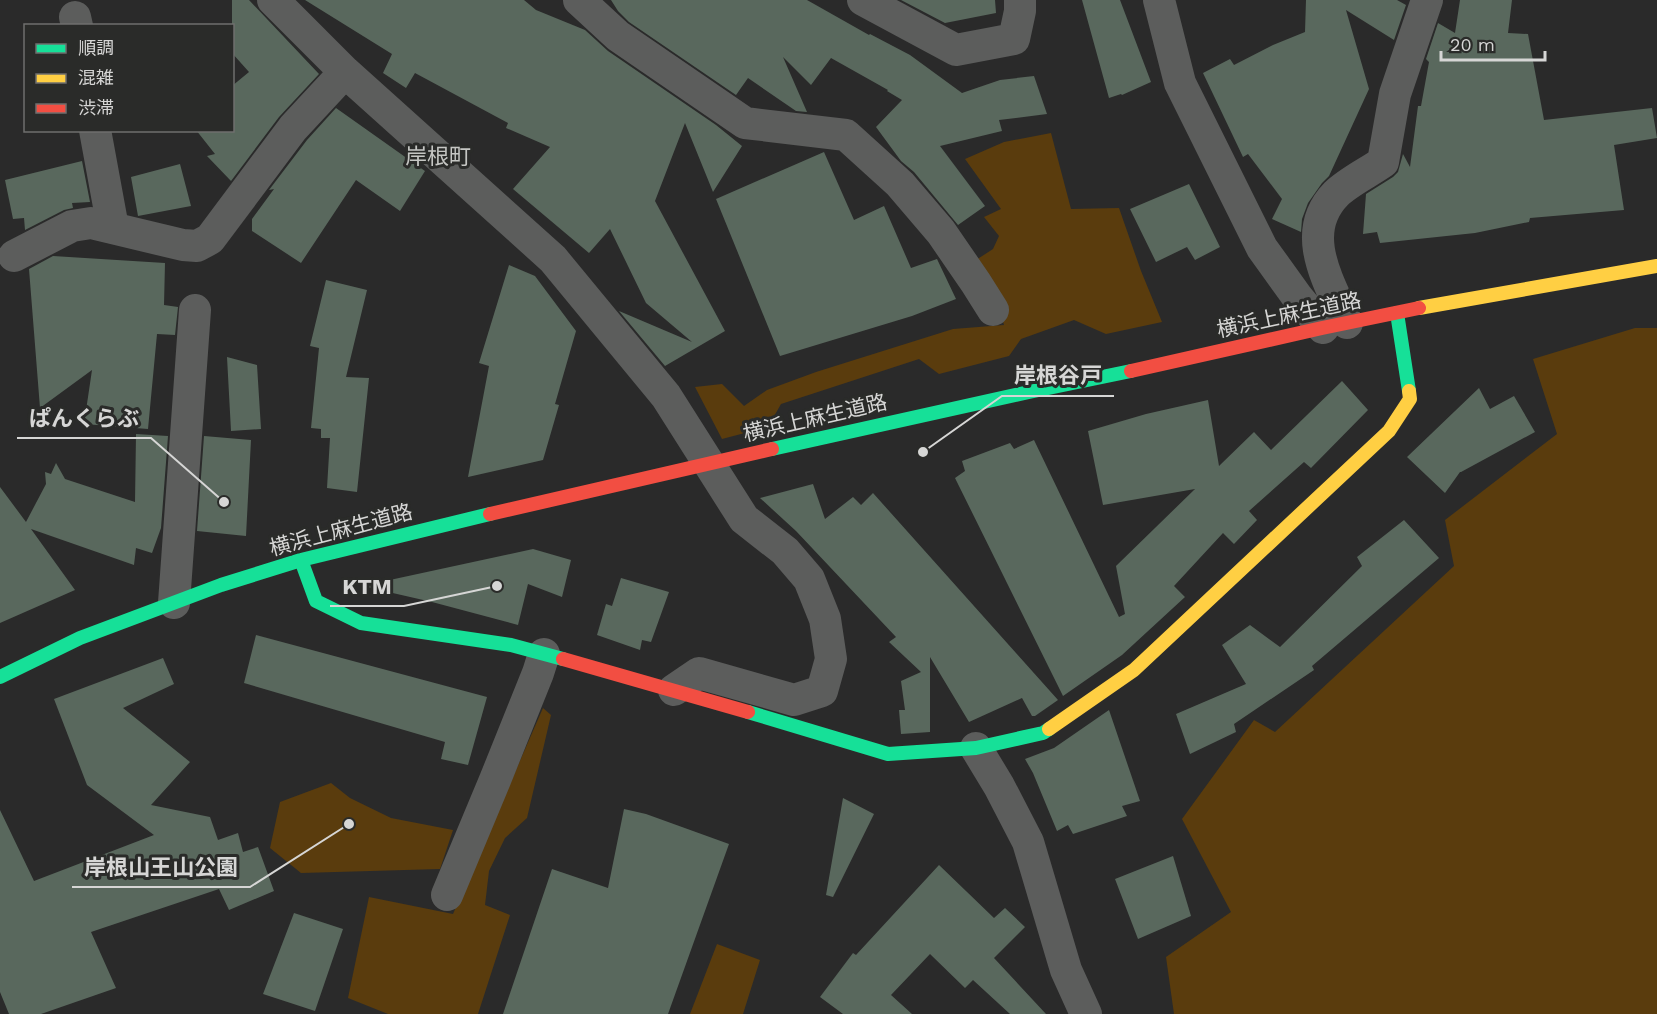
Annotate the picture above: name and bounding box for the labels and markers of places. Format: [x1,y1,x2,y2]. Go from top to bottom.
callout: 岸根谷戸 [1002,356,1114,396]
callout: ぱんくらぶ [17,398,151,438]
callout: KTM [330,566,404,606]
callout: 岸根山王山公園 [72,847,250,887]

